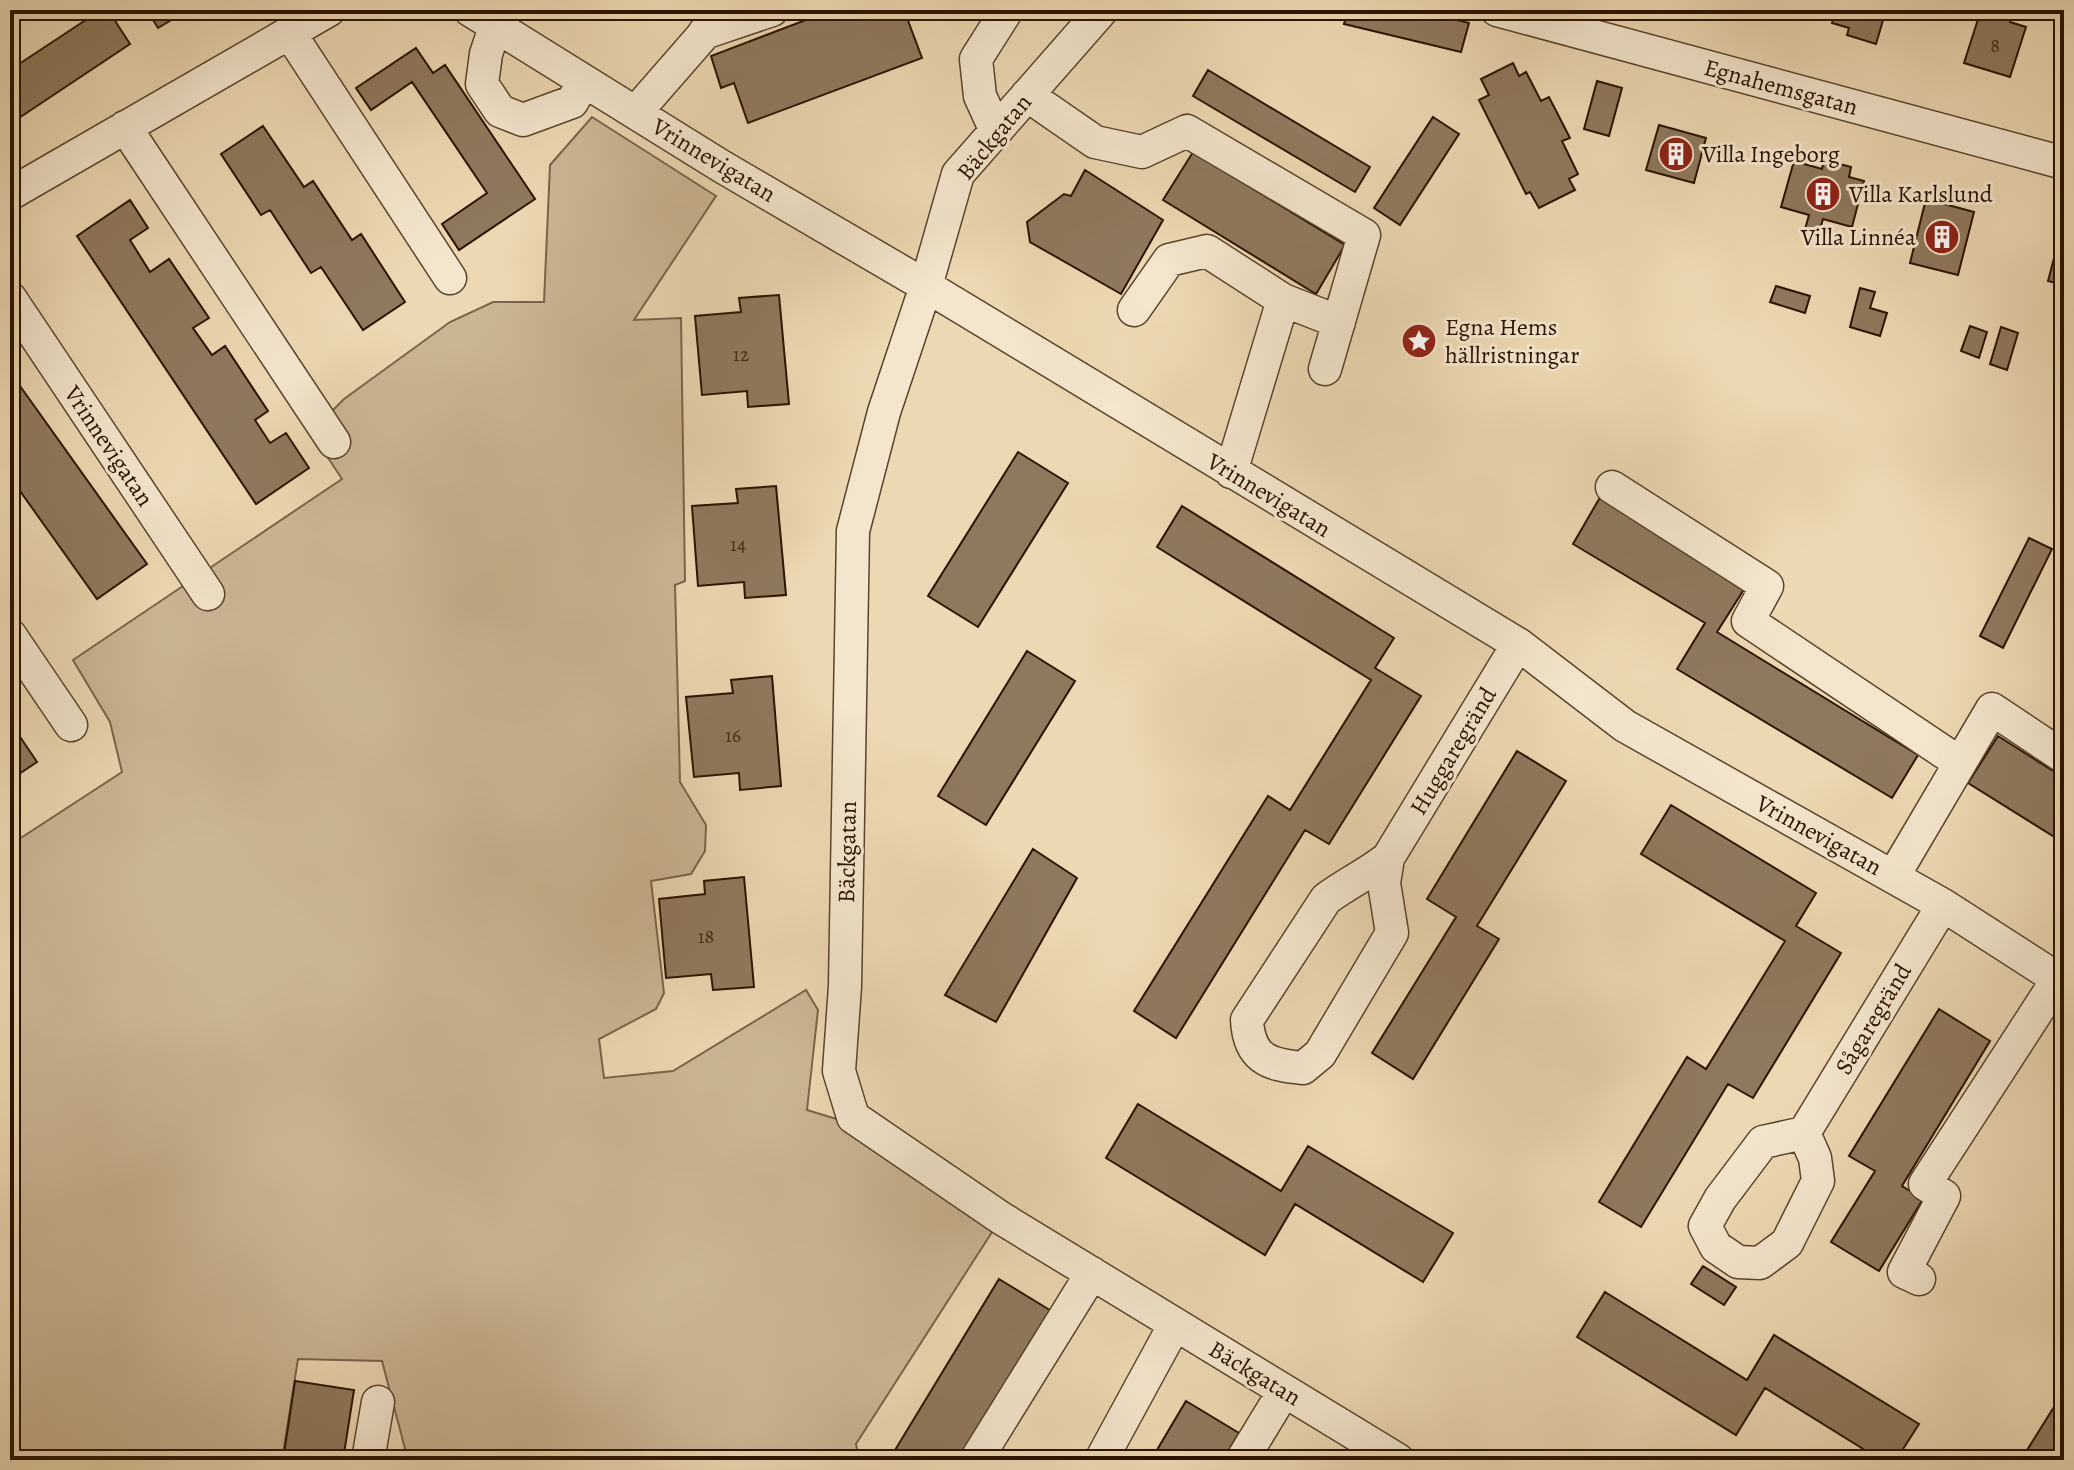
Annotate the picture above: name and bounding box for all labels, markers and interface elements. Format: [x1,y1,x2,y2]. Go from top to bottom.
house number: 8 [1990,32,2000,59]
street label: Egnahemsgatan [1701,51,1861,123]
street label: Bäckgatan [949,87,1039,187]
street label: Vrinnevigatan [645,110,782,210]
building icon: Villa Ingeborg [1657,135,1695,173]
place label: Villa Ingeborg [1701,138,1840,170]
building icon: Villa Karlslund [1804,175,1842,213]
place label: Villa Karlslund [1848,178,1993,210]
building icon: Villa Linnéa [1923,218,1961,256]
place label: Villa Linnéa [1800,221,1917,253]
place label: Egna Hems hällristningar [1445,311,1579,371]
place icon: Egna Hems hällristningar [1400,322,1438,360]
house number: 12 [733,341,750,368]
street label: Vrinnevigatan [56,378,161,513]
street label: Vrinnevigatan [1200,445,1337,545]
house number: 14 [730,531,746,558]
street label: Huggaregränd [1402,681,1504,821]
house number: 16 [725,722,741,749]
street label: Vrinnevigatan [1749,787,1888,883]
street label: Bäckgatan [830,801,864,903]
house number: 18 [698,923,714,950]
street label: Sågaregränd [1827,958,1919,1080]
street label: Bäckgatan [1203,1333,1307,1413]

